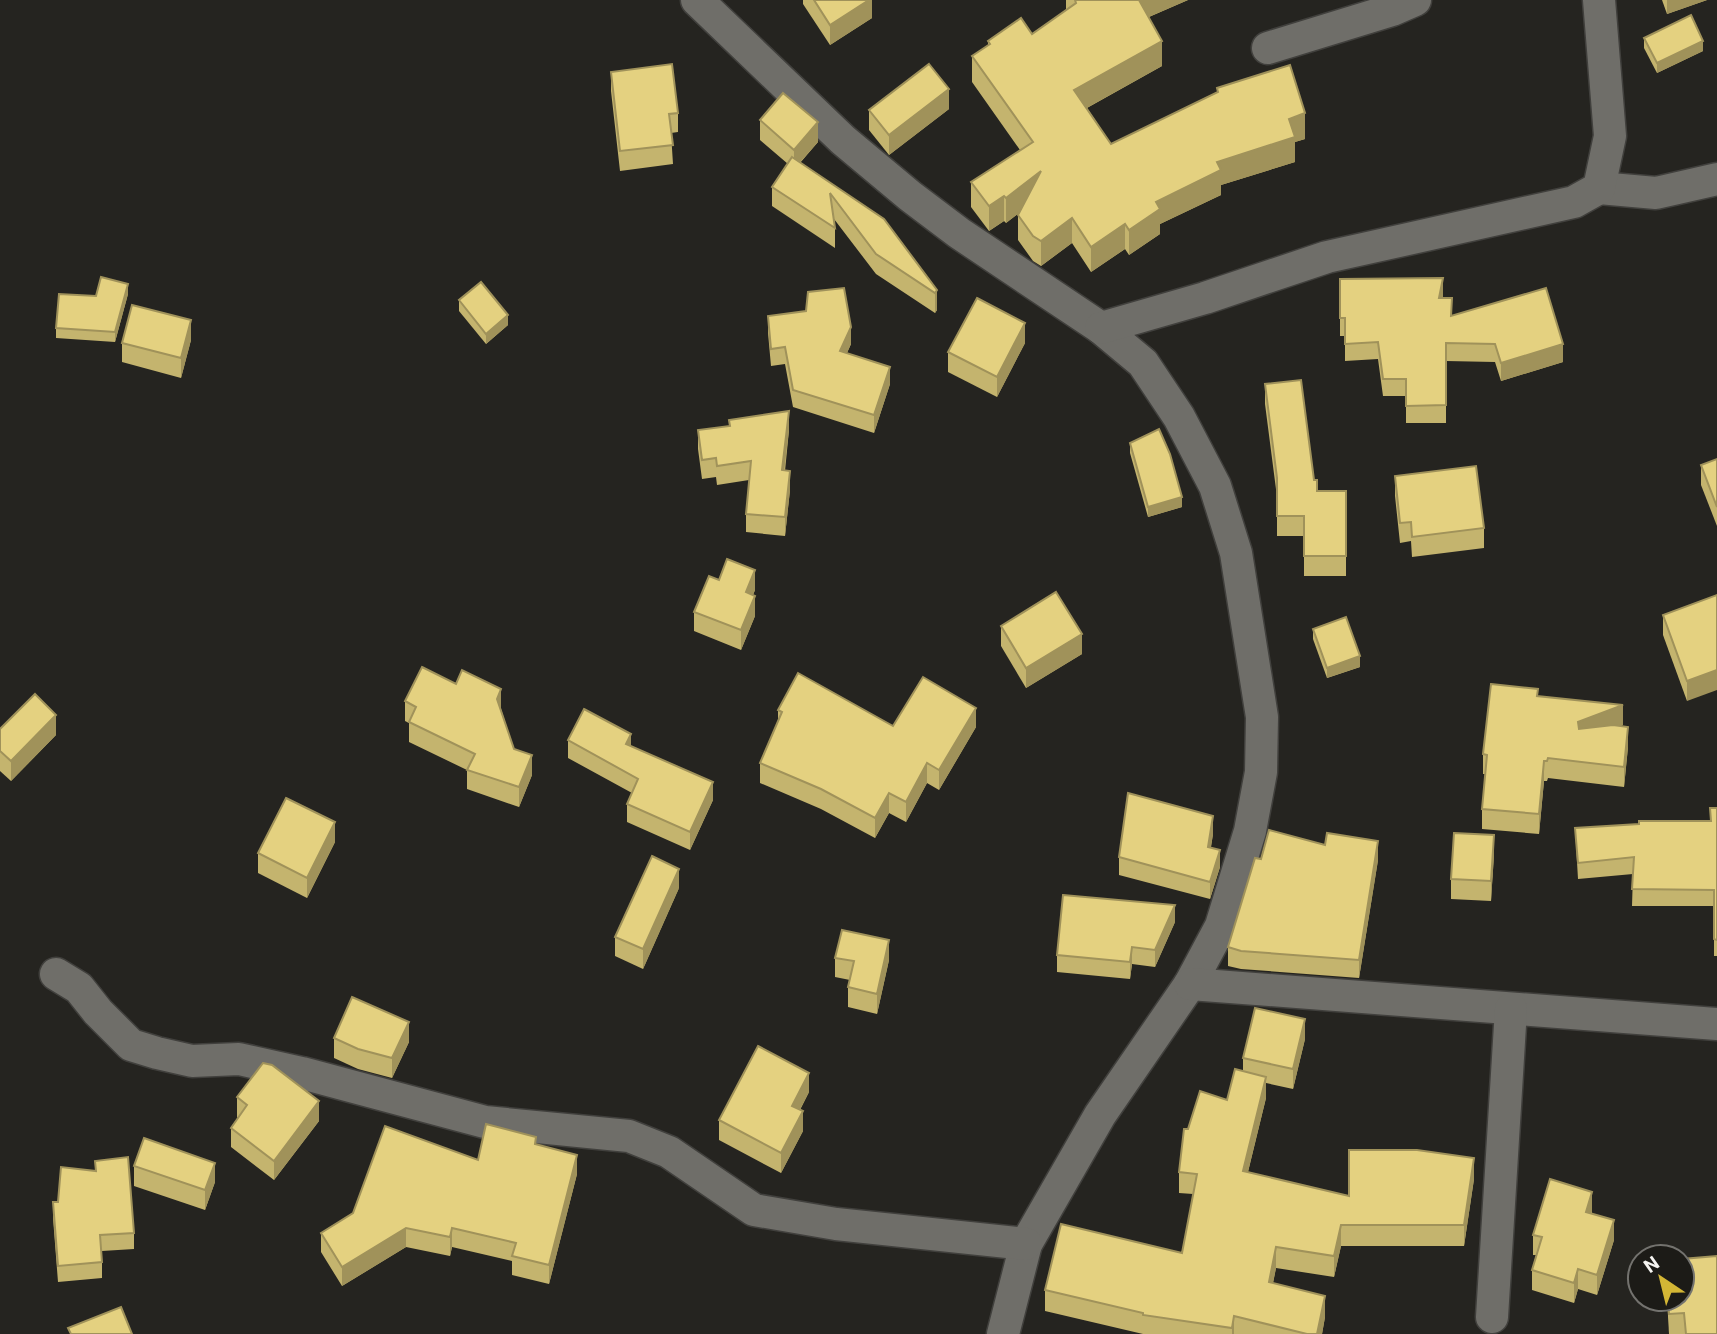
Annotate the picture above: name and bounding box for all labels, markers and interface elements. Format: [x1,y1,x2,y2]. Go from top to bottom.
north arrow [1626,1243,1696,1313]
text: N [1639,1251,1664,1278]

